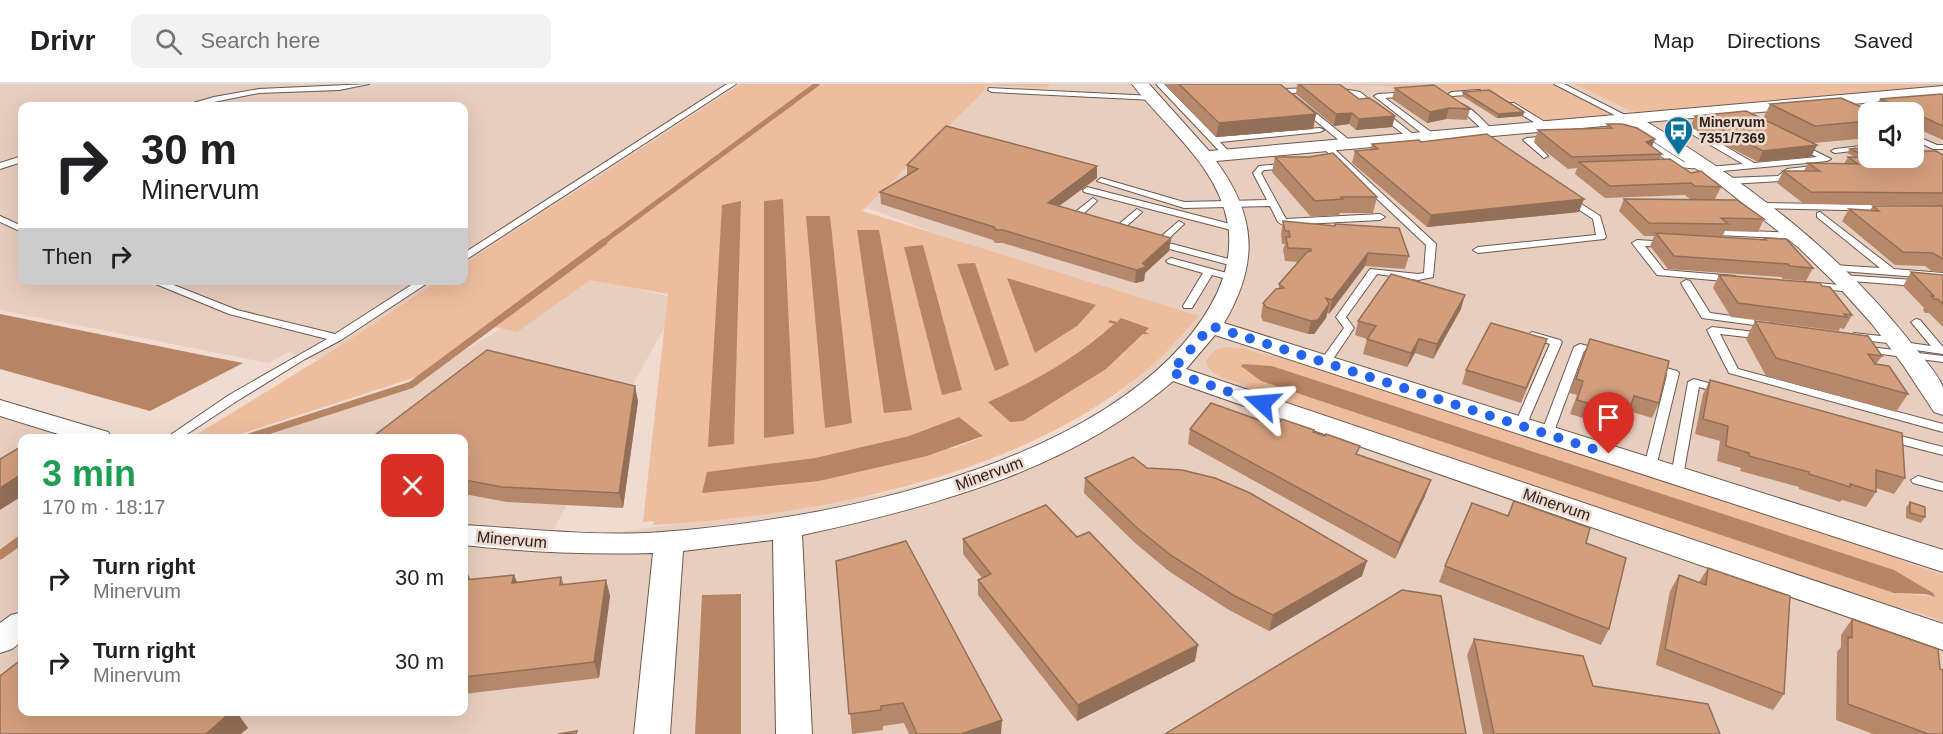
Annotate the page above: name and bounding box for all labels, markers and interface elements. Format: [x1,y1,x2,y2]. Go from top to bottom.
search box [131,14,551,68]
text: Drivr [30,25,95,56]
icon: search [152,25,185,58]
text: Search here [200,28,320,53]
text: Map [1653,29,1694,52]
text: Directions [1727,29,1820,52]
text: Saved [1853,29,1913,52]
map controls [1858,102,1924,168]
button: sound [1858,102,1924,168]
bus stop icon: Minervum 7351/7369 [1662,114,1694,156]
place label: Minervum 7351/7369 [1699,114,1765,146]
icon: right [42,126,120,204]
text: 30 m [141,126,237,173]
text: Minervum [141,175,260,205]
icon: right [104,240,137,273]
text: Then [42,244,92,269]
position arrow [1230,371,1294,435]
pin [1583,392,1634,454]
icon: arrive [1592,401,1625,434]
text: 3 min [42,453,136,494]
street label: Minervum [953,453,1025,493]
button: close [381,454,444,517]
street label: Minervum [1521,485,1593,524]
text: 170 m · 18:17 [42,496,165,518]
street label: Minervum [476,528,548,551]
text: Turn right [93,554,195,579]
icon: right [42,562,75,595]
text: 30 m [395,565,444,590]
text: Minervum [93,580,181,602]
text: Turn right [93,638,195,663]
icon: right [42,646,75,679]
text: 30 m [395,649,444,674]
text: Minervum [93,664,181,686]

